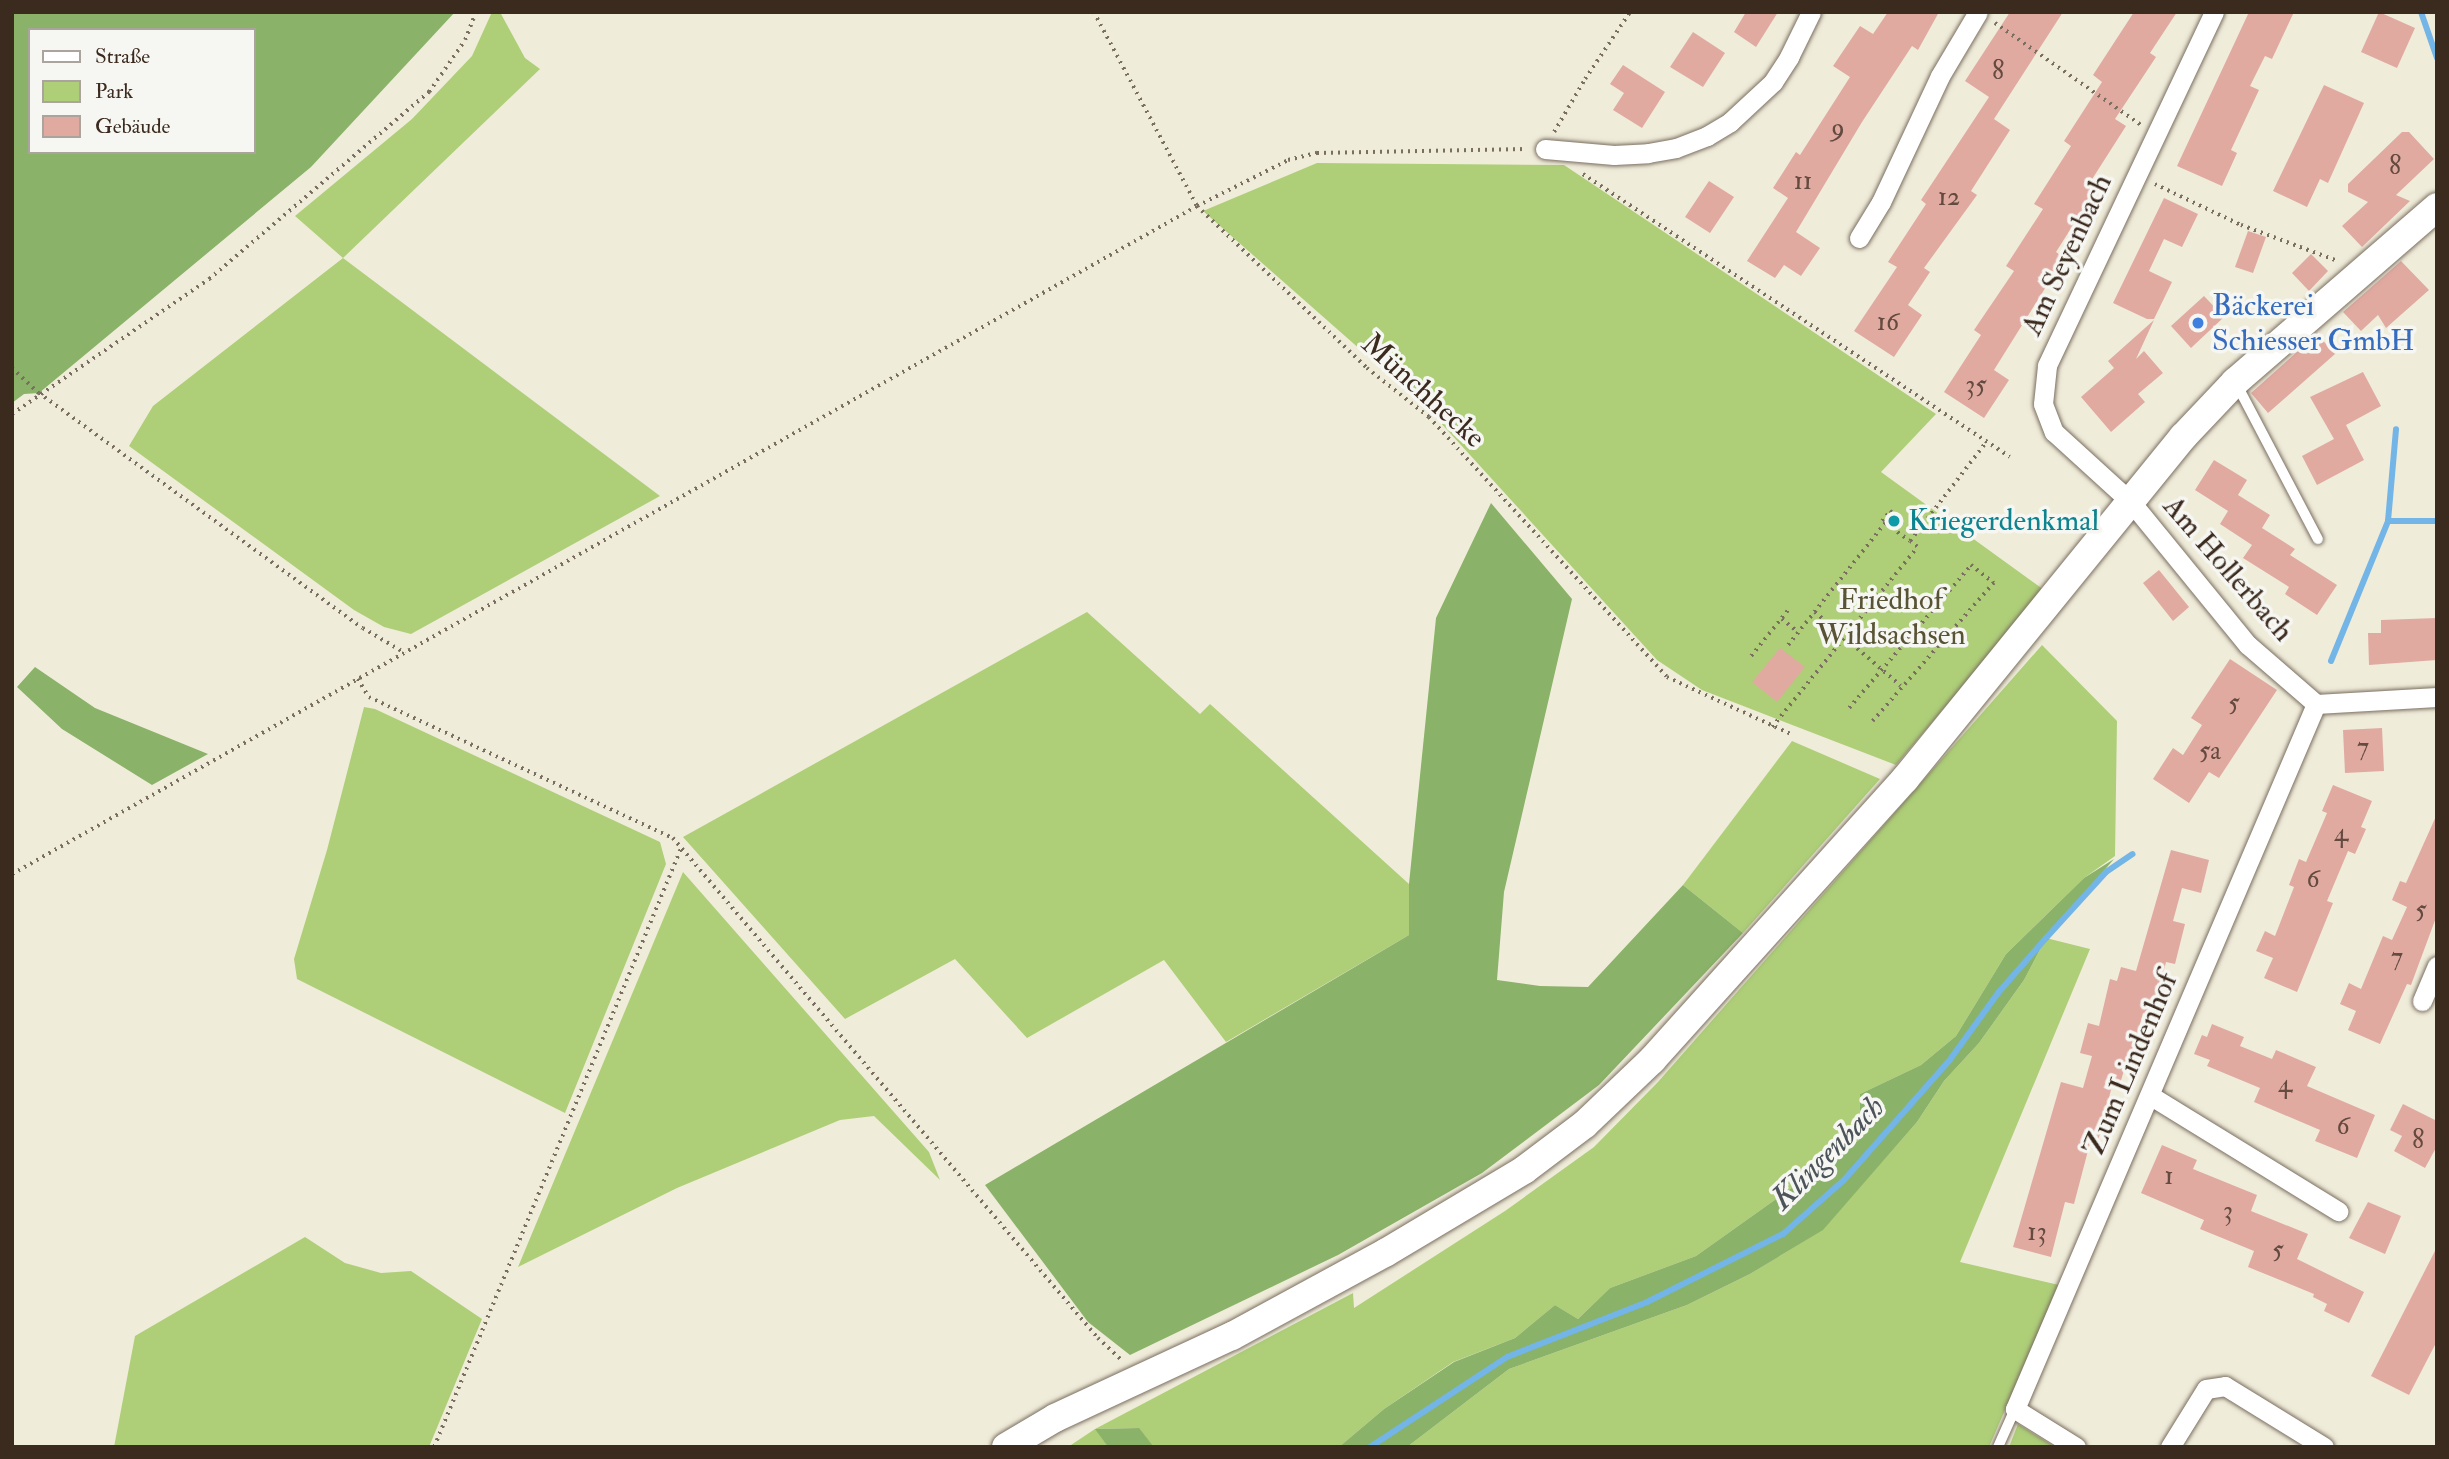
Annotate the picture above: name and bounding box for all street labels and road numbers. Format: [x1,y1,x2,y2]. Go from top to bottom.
street label: Am Seyenbach [2014,169,2120,341]
street label: Münchhecke [1354,326,1492,456]
street label: Am Hollerbach [2155,489,2301,649]
street label: Zum Lindenhof [2076,967,2186,1161]

